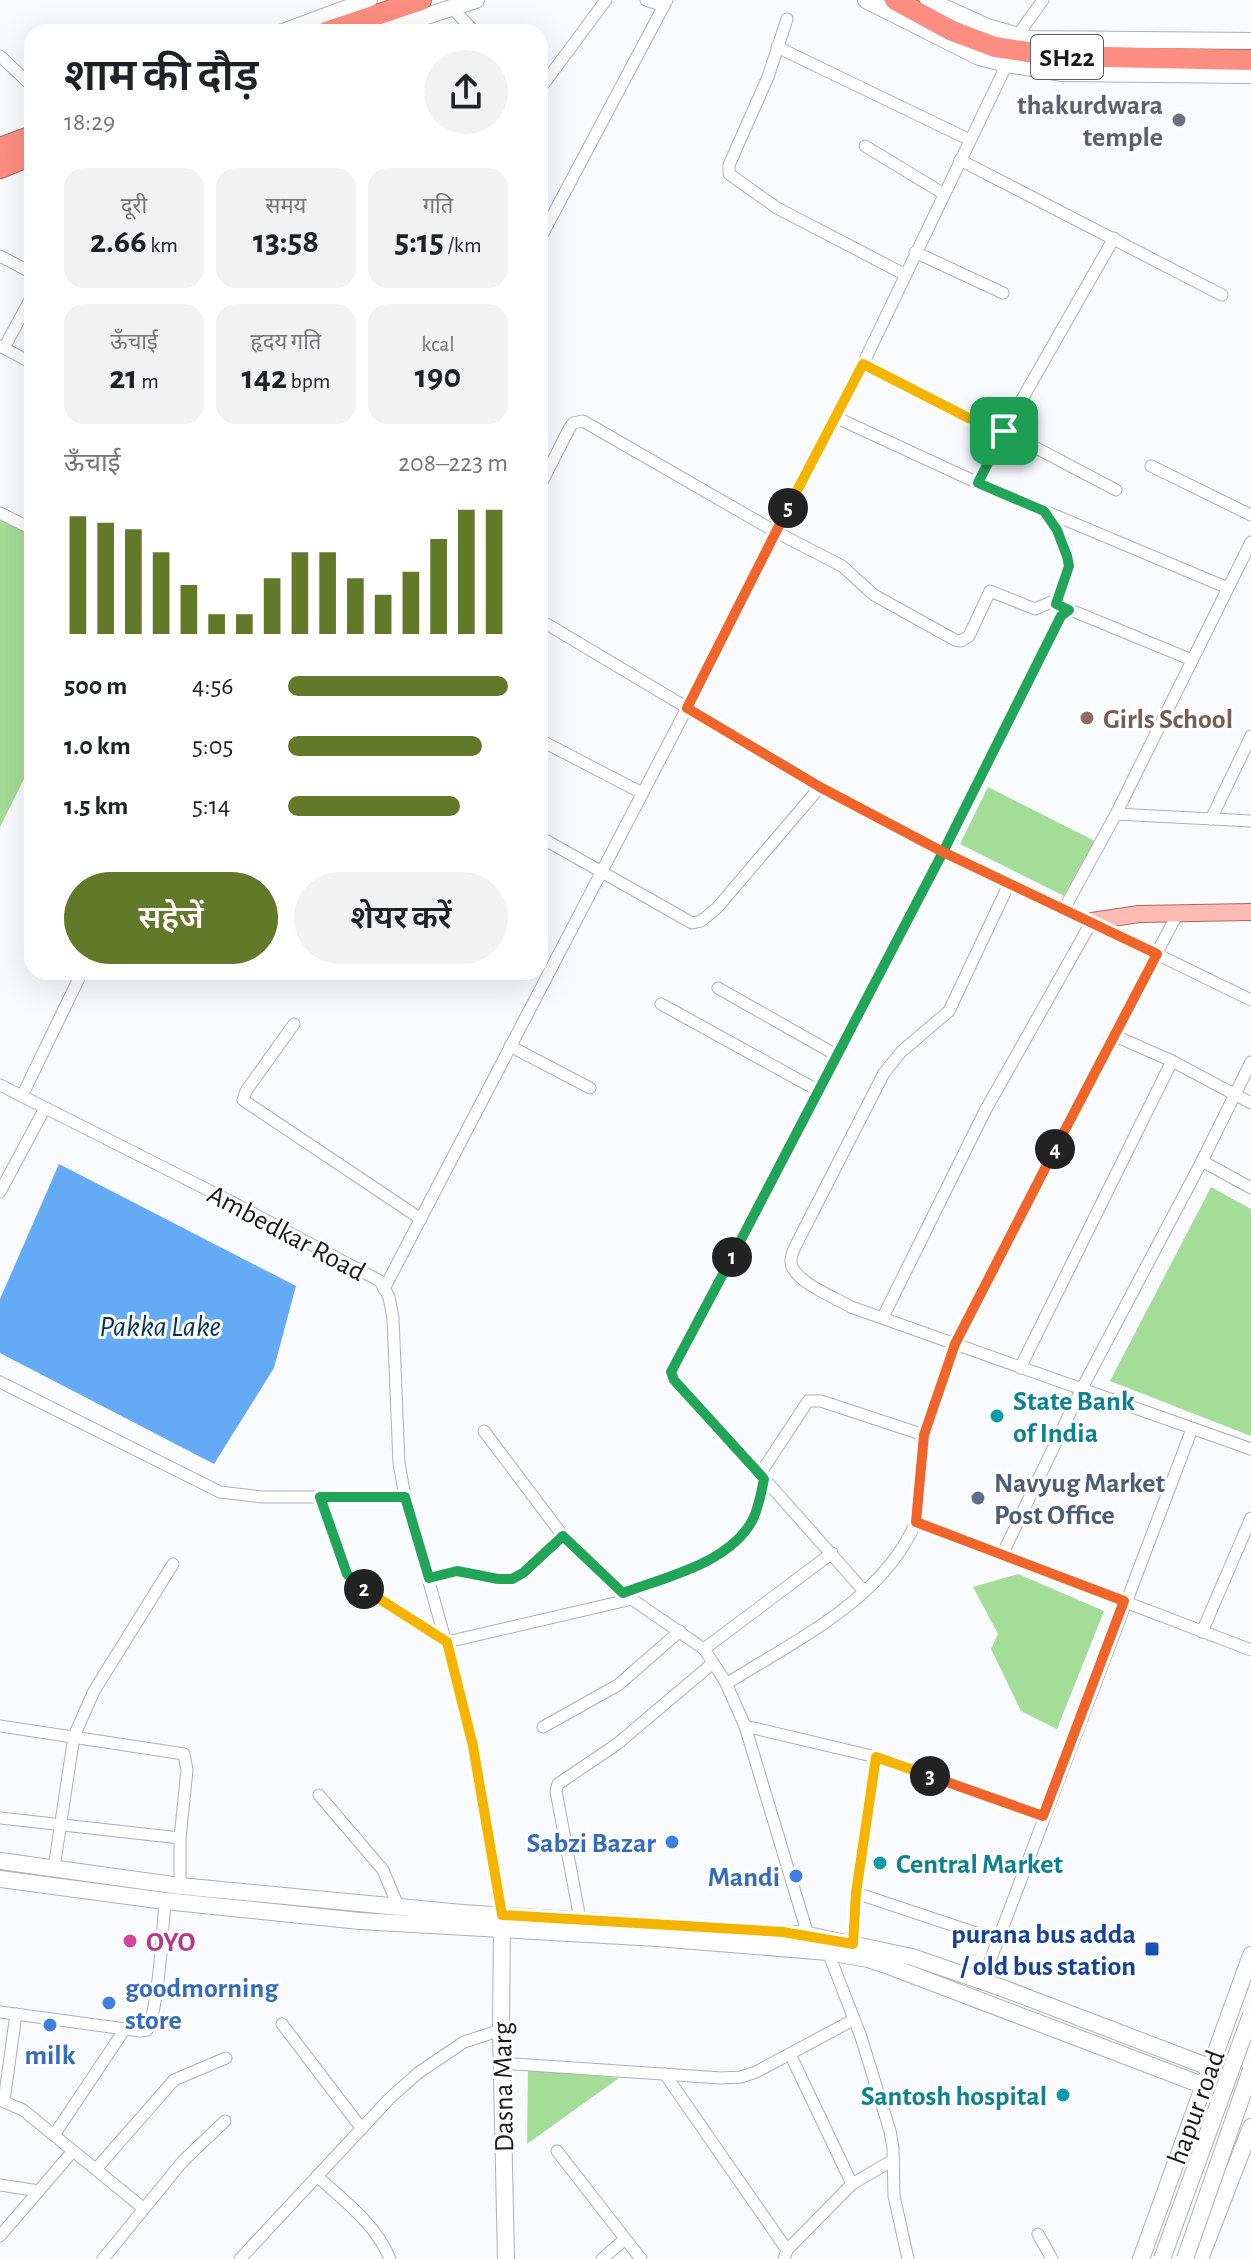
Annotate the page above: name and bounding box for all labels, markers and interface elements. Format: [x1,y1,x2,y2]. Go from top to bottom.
road number: SH22 [1031,35,1103,79]
button: share [424,50,508,134]
text: शाम की दौड़ [64,55,258,99]
place label: thakurdwara temple [1017,92,1163,152]
text: 18:29 [64,109,115,135]
marker: thakurdwara temple [1170,111,1188,129]
text: दूरी [121,195,147,217]
text: समय [266,195,306,217]
text: गति [423,195,453,217]
text: 2.66 [90,225,147,259]
text: 13:58 [253,225,319,259]
text: 5:15 [395,225,444,259]
text: km [147,234,178,256]
text: /km [444,234,481,256]
text: ऊँचाई [110,331,158,353]
text: हृदय गति [251,331,321,353]
text: kcal [421,333,455,355]
text: 190 [415,360,461,394]
text: 21 [109,361,138,395]
text: 142 [242,361,287,395]
text: m [138,370,159,392]
text: bpm [287,370,330,392]
pin [970,397,1038,465]
icon: arrive [982,409,1026,453]
text: ऊँचाई [64,450,120,476]
text: 208–223 m [398,450,508,476]
pin: 5 [768,488,808,528]
text: 5 [783,497,793,519]
text: 500 m [64,673,127,699]
text: 4:56 [192,673,234,699]
place label: Girls School [1103,706,1233,734]
marker: Girls School [1078,709,1096,727]
text: 1.0 km [64,733,131,759]
text: 5:05 [192,733,233,759]
text: 1.5 km [64,793,128,819]
text: 5:14 [192,793,230,819]
button: सहेजें [64,872,278,964]
button: शेयर करें [294,872,508,964]
pin: 4 [1035,1129,1075,1169]
text: 4 [1049,1138,1061,1160]
street label: Ambedkar Road [203,1180,370,1287]
pin: 1 [712,1237,752,1277]
text: 1 [728,1246,736,1268]
water label: Pakka Lake [99,1312,221,1342]
place label: State Bank of India [1013,1388,1135,1448]
marker: State Bank of India [988,1407,1006,1425]
place label: Navyug Market Post Office [994,1470,1166,1530]
marker: Navyug Market Post Office [969,1489,987,1507]
pin: 2 [344,1569,384,1609]
text: 2 [359,1578,369,1600]
pin: 3 [910,1756,950,1796]
text: 3 [925,1765,935,1787]
place label: Sabzi Bazar [527,1830,656,1858]
marker: Sabzi Bazar [663,1833,681,1851]
place label: Central Market [896,1851,1064,1879]
marker: Central Market [871,1854,889,1872]
place label: Mandi [708,1864,780,1892]
marker: Mandi [787,1867,805,1885]
place label: purana bus adda / old bus station [951,1921,1136,1981]
place label: OYO [146,1929,195,1957]
marker: OYO [121,1932,139,1950]
marker: purana bus adda / old bus station [1143,1940,1161,1958]
place label: goodmorning store [125,1975,279,2035]
marker: goodmorning store [100,1994,118,2012]
marker: milk [41,2016,59,2034]
street label: Dasna Marg [489,2021,519,2152]
place label: milk [24,2042,76,2070]
street label: hapur road [1163,2047,1230,2169]
place label: Santosh hospital [861,2083,1047,2111]
marker: Santosh hospital [1054,2086,1072,2104]

